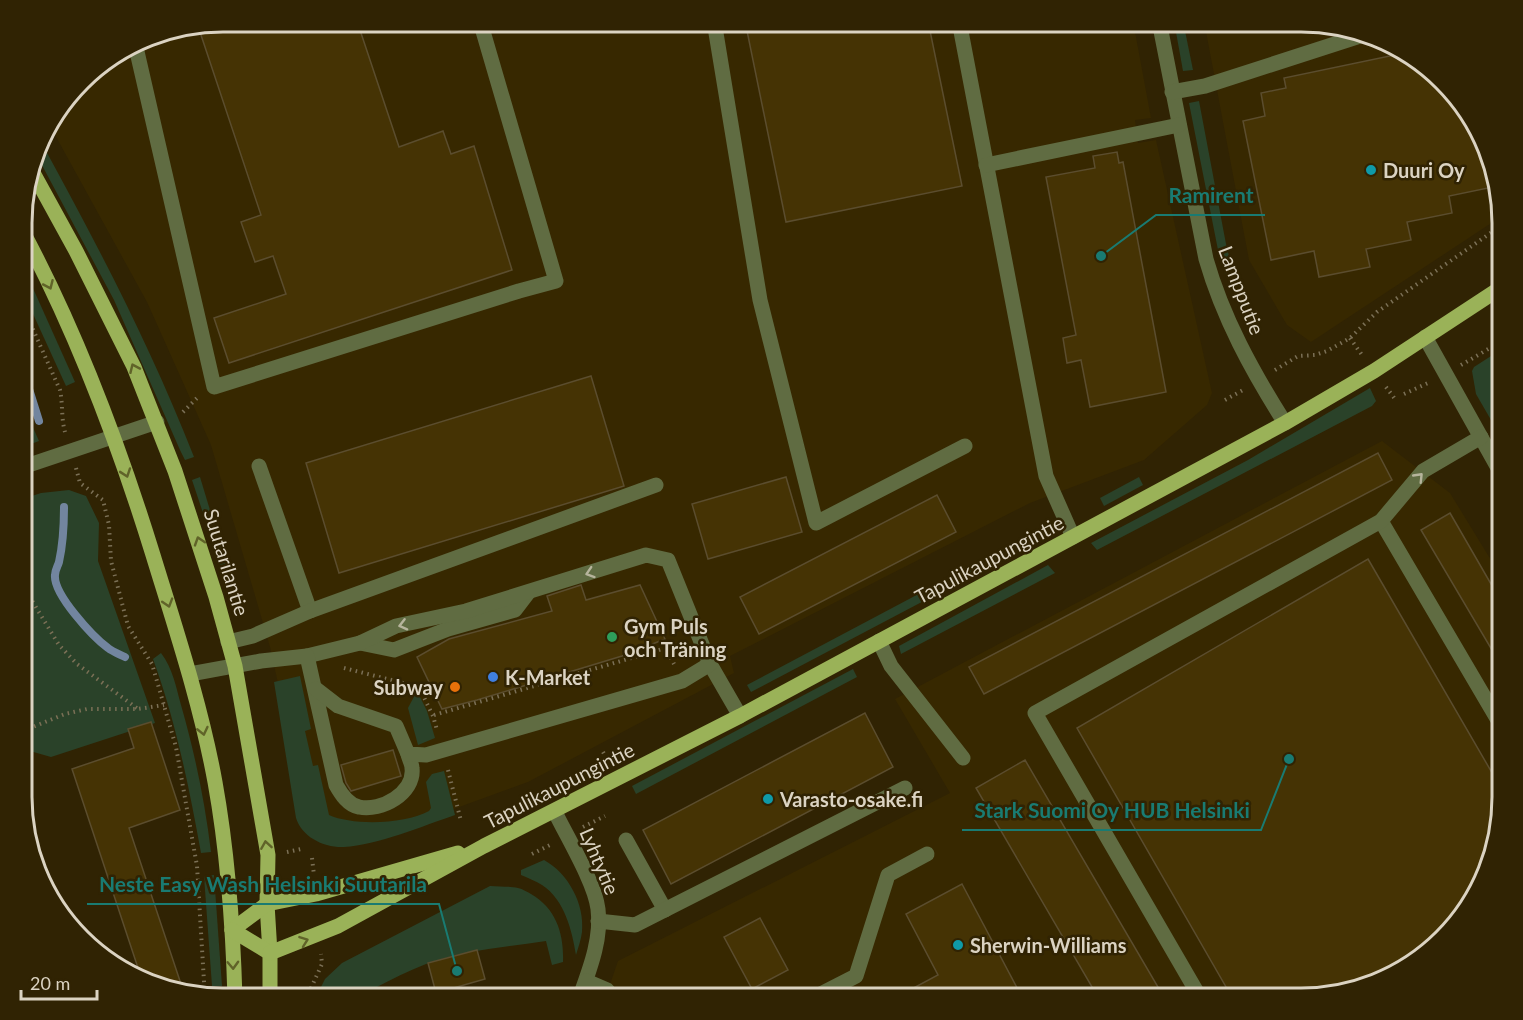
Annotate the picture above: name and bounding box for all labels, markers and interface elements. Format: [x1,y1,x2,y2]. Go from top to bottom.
place label: Duuri Oy [1383,158,1465,182]
marker: Duuri Oy [1364,163,1378,177]
callout: Ramirent [1156,176,1265,215]
text: Ramirent [1168,182,1254,207]
street label: Lampputie [1214,242,1270,338]
one-way arrow [41,278,53,289]
one-way arrow [129,363,141,374]
one-way arrow [118,467,131,478]
one-way arrow [1412,473,1423,483]
street label: Suutarilantie [199,506,255,618]
street label: Tapulikaupungintie [910,510,1068,608]
one-way arrow [194,536,206,547]
one-way arrow [585,566,596,578]
one-way arrow [161,597,173,608]
place label: Gym Puls och Träning [624,614,727,661]
one-way arrow [398,618,408,631]
marker: Gym Puls och Träning [605,630,619,644]
place label: K-Market [505,665,591,689]
marker: K-Market [486,670,500,684]
place label: Subway [373,675,443,699]
marker: Subway [448,680,462,694]
one-way arrow [196,726,209,736]
street label: Tapulikaupungintie [480,737,638,833]
place label: Varasto-osake.fi [779,787,923,811]
callout: Stark Suomi Oy HUB Helsinki [962,791,1261,830]
marker: Varasto-osake.fi [761,792,775,806]
text: Stark Suomi Oy HUB Helsinki [974,797,1250,822]
street label: Lyhtytie [575,824,625,898]
one-way arrow [261,841,273,850]
callout: Neste Easy Wash Helsinki Suutarila [87,865,439,904]
text: Neste Easy Wash Helsinki Suutarila [99,871,427,896]
place label: Sherwin-Williams [970,933,1127,957]
one-way arrow [299,935,309,948]
marker: Sherwin-Williams [951,938,965,952]
one-way arrow [227,960,240,969]
scale bar [21,963,98,1001]
text: 20 m [30,972,70,994]

